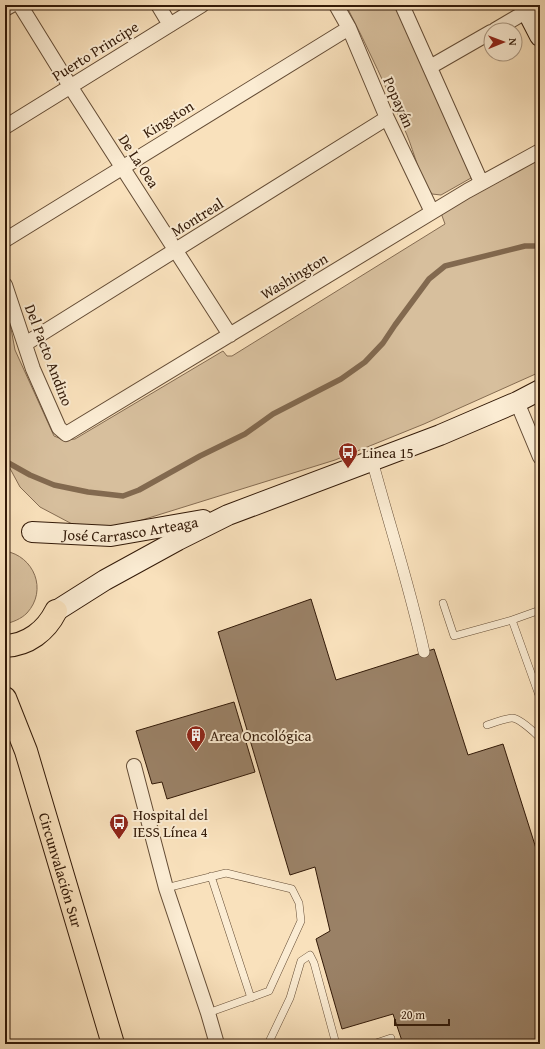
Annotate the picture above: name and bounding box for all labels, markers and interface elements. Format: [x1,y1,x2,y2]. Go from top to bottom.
street label: Puerto Principe [48,16,142,86]
north arrow [483,22,523,62]
text: N [505,38,521,46]
street label: Popayán [378,73,420,131]
street label: Kingston [139,95,198,143]
street label: De La Oea [114,130,164,192]
street label: Montreal [167,193,227,241]
street label: Washington [256,247,332,304]
street label: Del Pacto Andino [20,301,78,409]
bus stop icon: Linea 15 [337,441,359,469]
place label: Linea 15 [362,442,414,463]
street label: José Carrasco Arteaga [60,511,199,547]
building icon: Area Oncológica [185,724,207,752]
place label: Area Oncológica [210,725,312,746]
place label: Hospital del IESS Línea 4 [133,804,208,842]
street label: Circunvalación Sur [34,810,88,930]
bus stop icon: Hospital del IESS Línea 4 [108,812,130,840]
scale bar [395,1001,449,1027]
text: 20 m [401,1006,425,1023]

